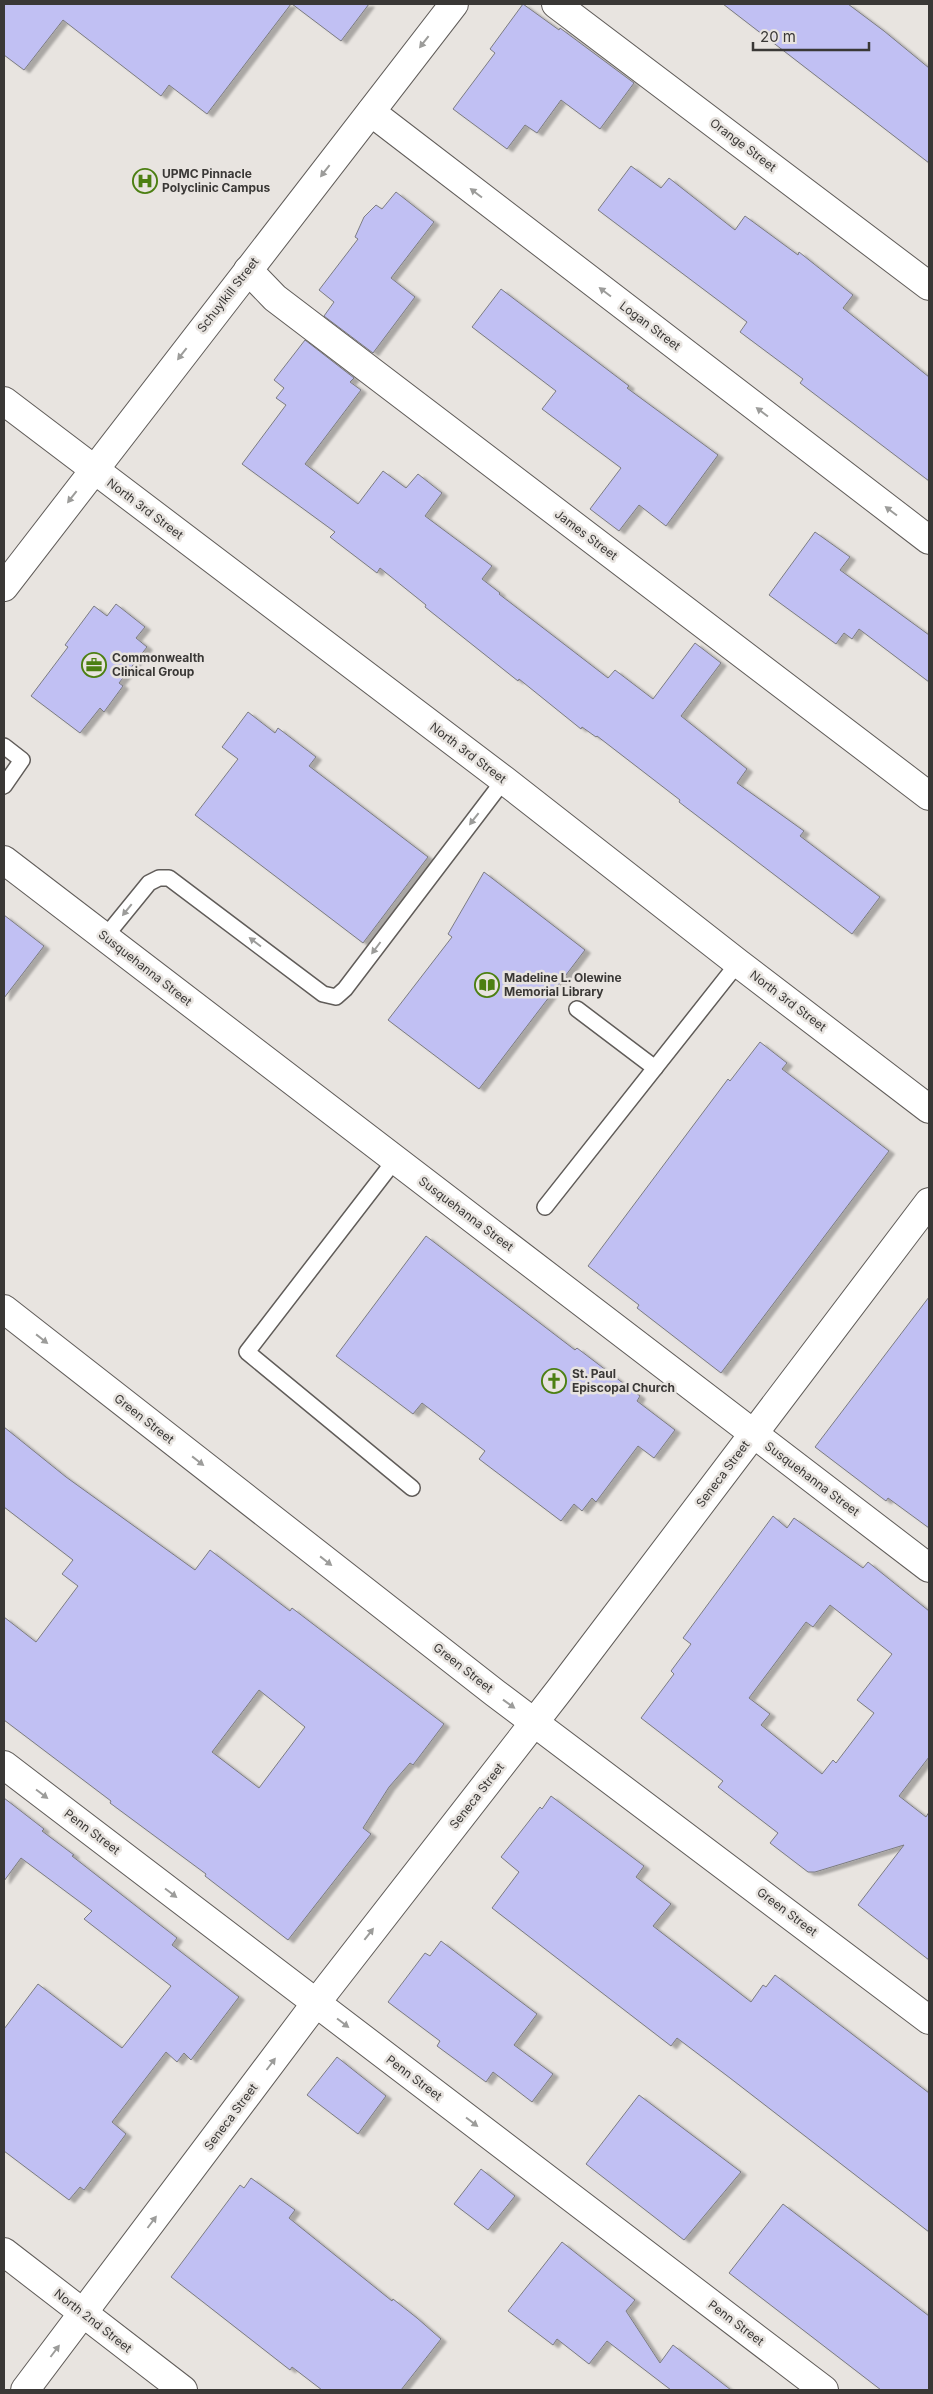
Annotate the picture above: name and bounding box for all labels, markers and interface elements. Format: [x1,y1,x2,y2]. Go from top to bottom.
scale bar [753,20,869,52]
text: 20 m [760,27,796,46]
one-way arrow [419,35,430,48]
street label: Orange Street [707,115,779,174]
one-way arrow [319,164,330,177]
place label: UPMC Pinnacle Polyclinic Campus [162,166,270,195]
hospital icon: UPMC Pinnacle Polyclinic Campus [132,168,158,194]
one-way arrow [469,188,483,198]
street label: Schuylkill Street [194,254,262,335]
one-way arrow [599,286,612,297]
street label: Logan Street [617,298,684,353]
one-way arrow [177,347,187,361]
one-way arrow [755,407,769,417]
street label: North 3rd Street [104,475,186,542]
one-way arrow [67,490,77,503]
one-way arrow [885,505,898,516]
street label: James Street [552,506,621,563]
place label: Commonwealth Clinical Group [112,650,205,679]
office icon: Commonwealth Clinical Group [81,652,107,678]
street label: North 3rd Street [427,719,509,786]
one-way arrow [469,812,480,825]
one-way arrow [122,903,133,916]
street label: Susquehanna Street [96,926,195,1009]
one-way arrow [248,937,262,947]
one-way arrow [371,941,382,954]
street label: North 3rd Street [747,967,829,1034]
place label: Madeline L. Olewine Memorial Library [504,970,622,999]
library icon: Madeline L. Olewine Memorial Library [474,972,500,998]
street label: Susquehanna Street [416,1173,517,1254]
one-way arrow [35,1334,48,1345]
place label: St. Paul Episcopal Church [572,1366,675,1395]
church icon: St. Paul Episcopal Church [541,1368,567,1394]
street label: Green Street [111,1391,177,1447]
street label: Seneca Street [693,1437,753,1510]
street label: Susquehanna Street [762,1438,863,1519]
one-way arrow [191,1455,204,1466]
one-way arrow [319,1556,333,1566]
street label: Green Street [430,1640,496,1696]
one-way arrow [502,1698,515,1709]
street label: Seneca Street [446,1760,507,1832]
one-way arrow [36,1789,49,1800]
street label: Penn Street [61,1806,123,1857]
street label: Green Street [754,1884,820,1939]
one-way arrow [164,1888,177,1899]
one-way arrow [364,1928,375,1941]
one-way arrow [336,2018,349,2029]
street label: Penn Street [383,2052,445,2103]
one-way arrow [266,2057,276,2071]
street label: Seneca Street [201,2080,261,2153]
one-way arrow [465,2117,479,2127]
one-way arrow [147,2216,158,2229]
street label: North 2nd Street [52,2286,135,2356]
street label: Penn Street [705,2297,767,2348]
one-way arrow [49,2345,60,2358]

